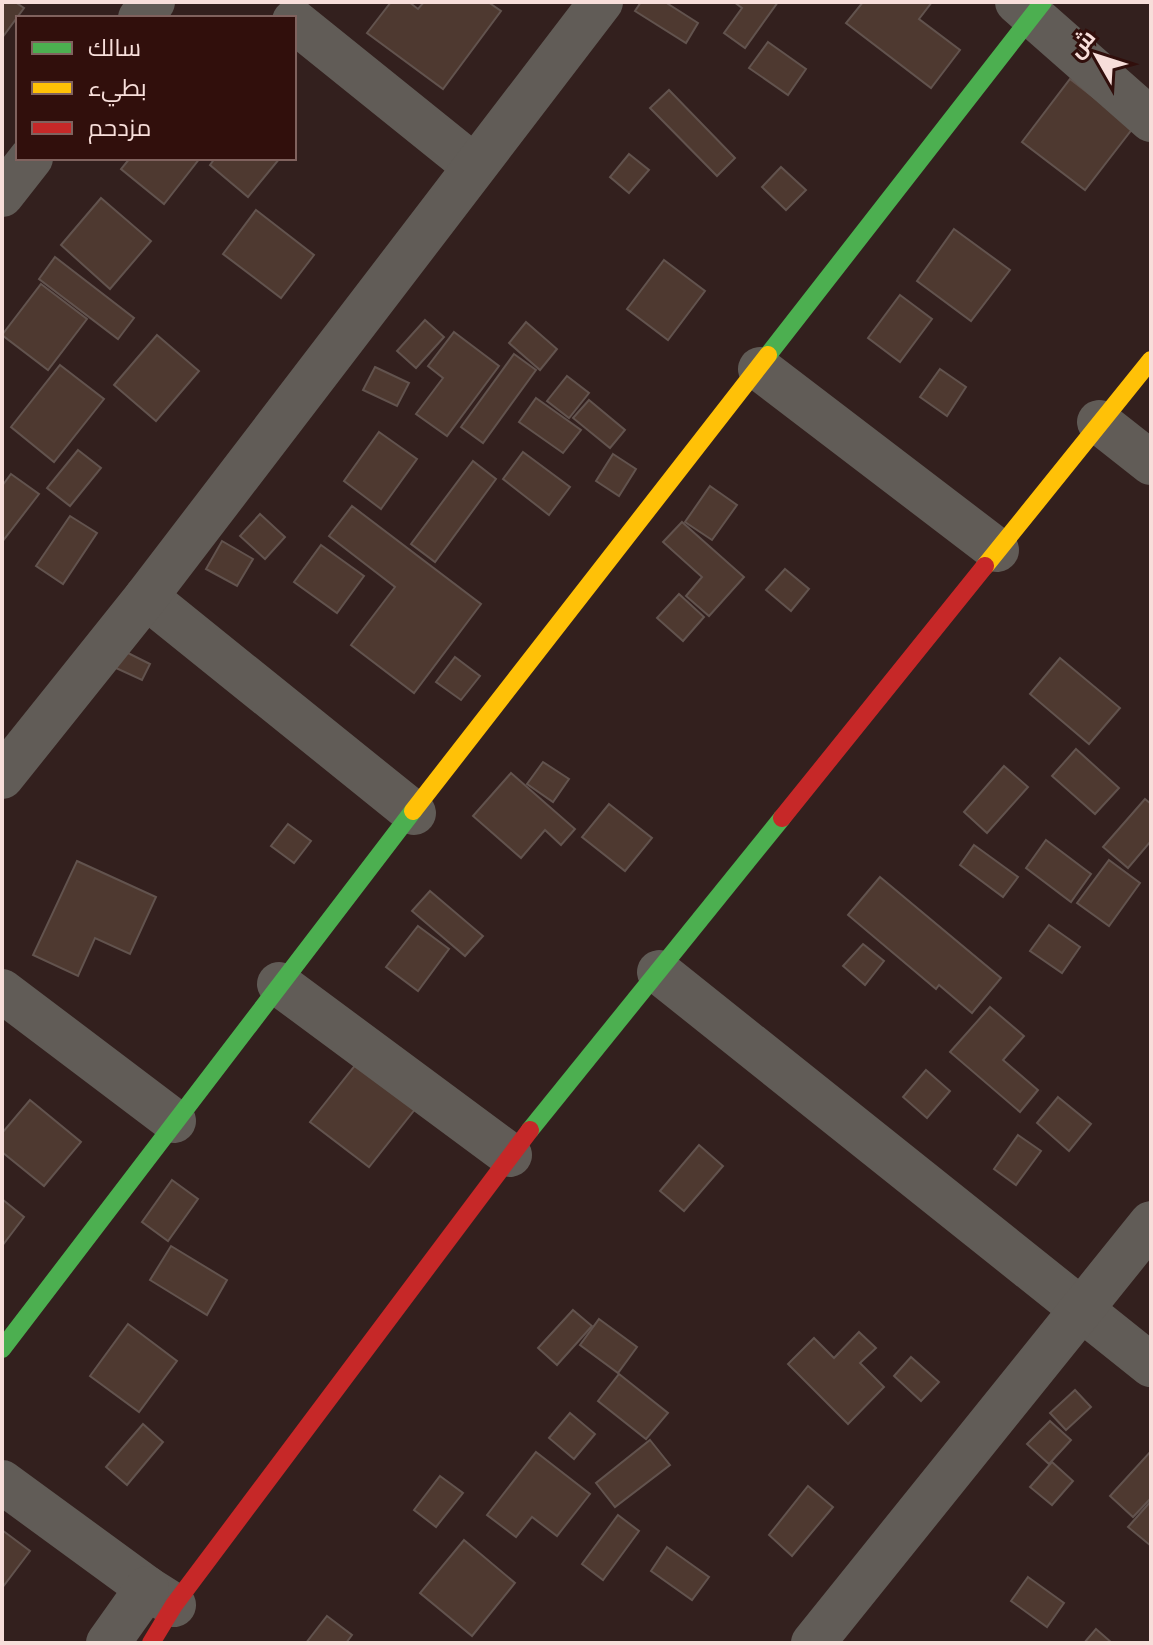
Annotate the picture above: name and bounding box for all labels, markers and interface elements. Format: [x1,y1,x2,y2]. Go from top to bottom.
legend [16,16,296,160]
north arrow [1057,16,1137,96]
text: ش [1062,24,1101,63]
text: سالك [88,32,141,61]
text: بطيء [88,72,147,107]
text: مزدحم [88,112,151,144]

